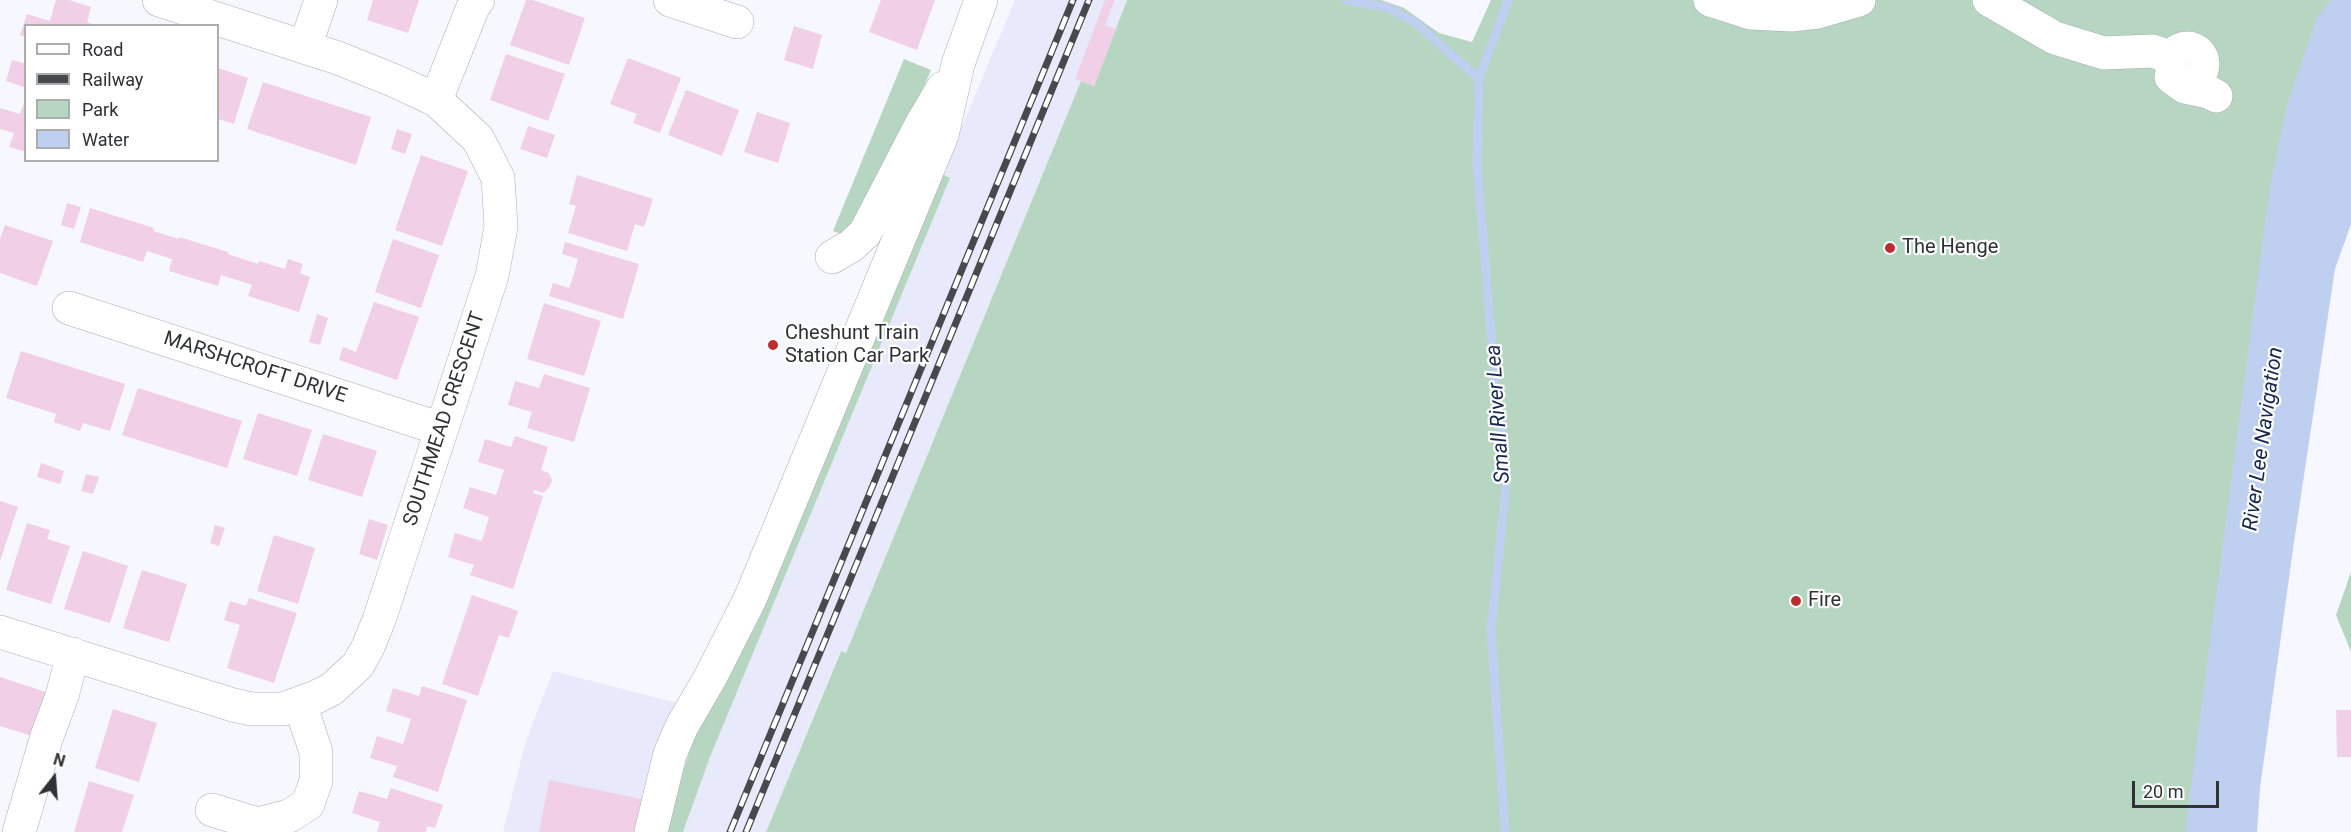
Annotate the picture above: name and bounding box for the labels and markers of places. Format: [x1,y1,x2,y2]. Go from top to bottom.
place label: The Henge [1902,236,1998,260]
marker: The Henge [1883,241,1897,255]
place label: Cheshunt Train Station Car Park [785,322,929,369]
marker: Cheshunt Train Station Car Park [766,338,780,352]
place label: Fire [1808,589,1841,613]
marker: Fire [1789,594,1803,608]

